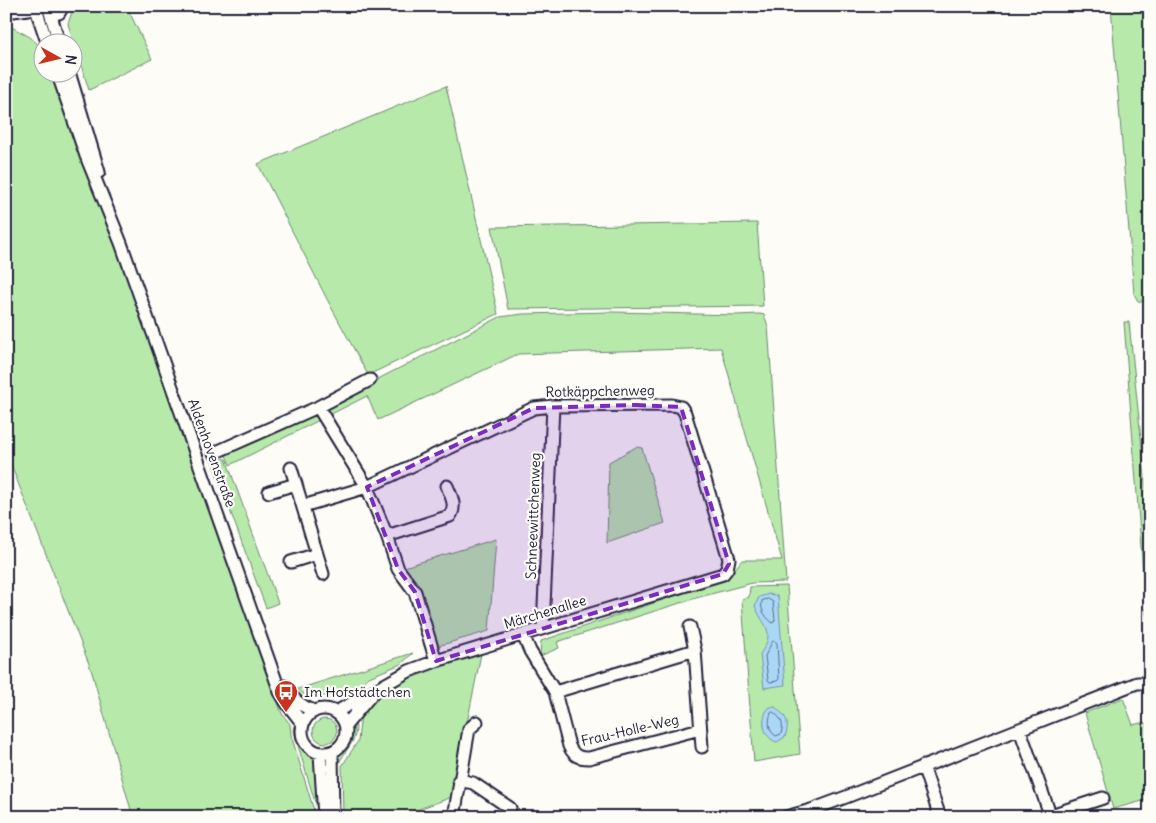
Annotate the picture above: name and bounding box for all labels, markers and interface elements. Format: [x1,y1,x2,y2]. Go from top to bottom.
north arrow [32,32,82,82]
text: N [61,54,80,66]
street label: Rotkäppchenweg [545,381,655,401]
street label: Aldenhovenstraße [184,396,240,510]
street label: Schneewittchenweg [522,452,544,580]
street label: Märchenallee [502,591,588,633]
bus stop icon: Im Hofstädtchen [273,679,299,713]
place label: Im Hofstädtchen [304,683,411,701]
street label: Frau-Holle-Weg [579,710,681,750]

